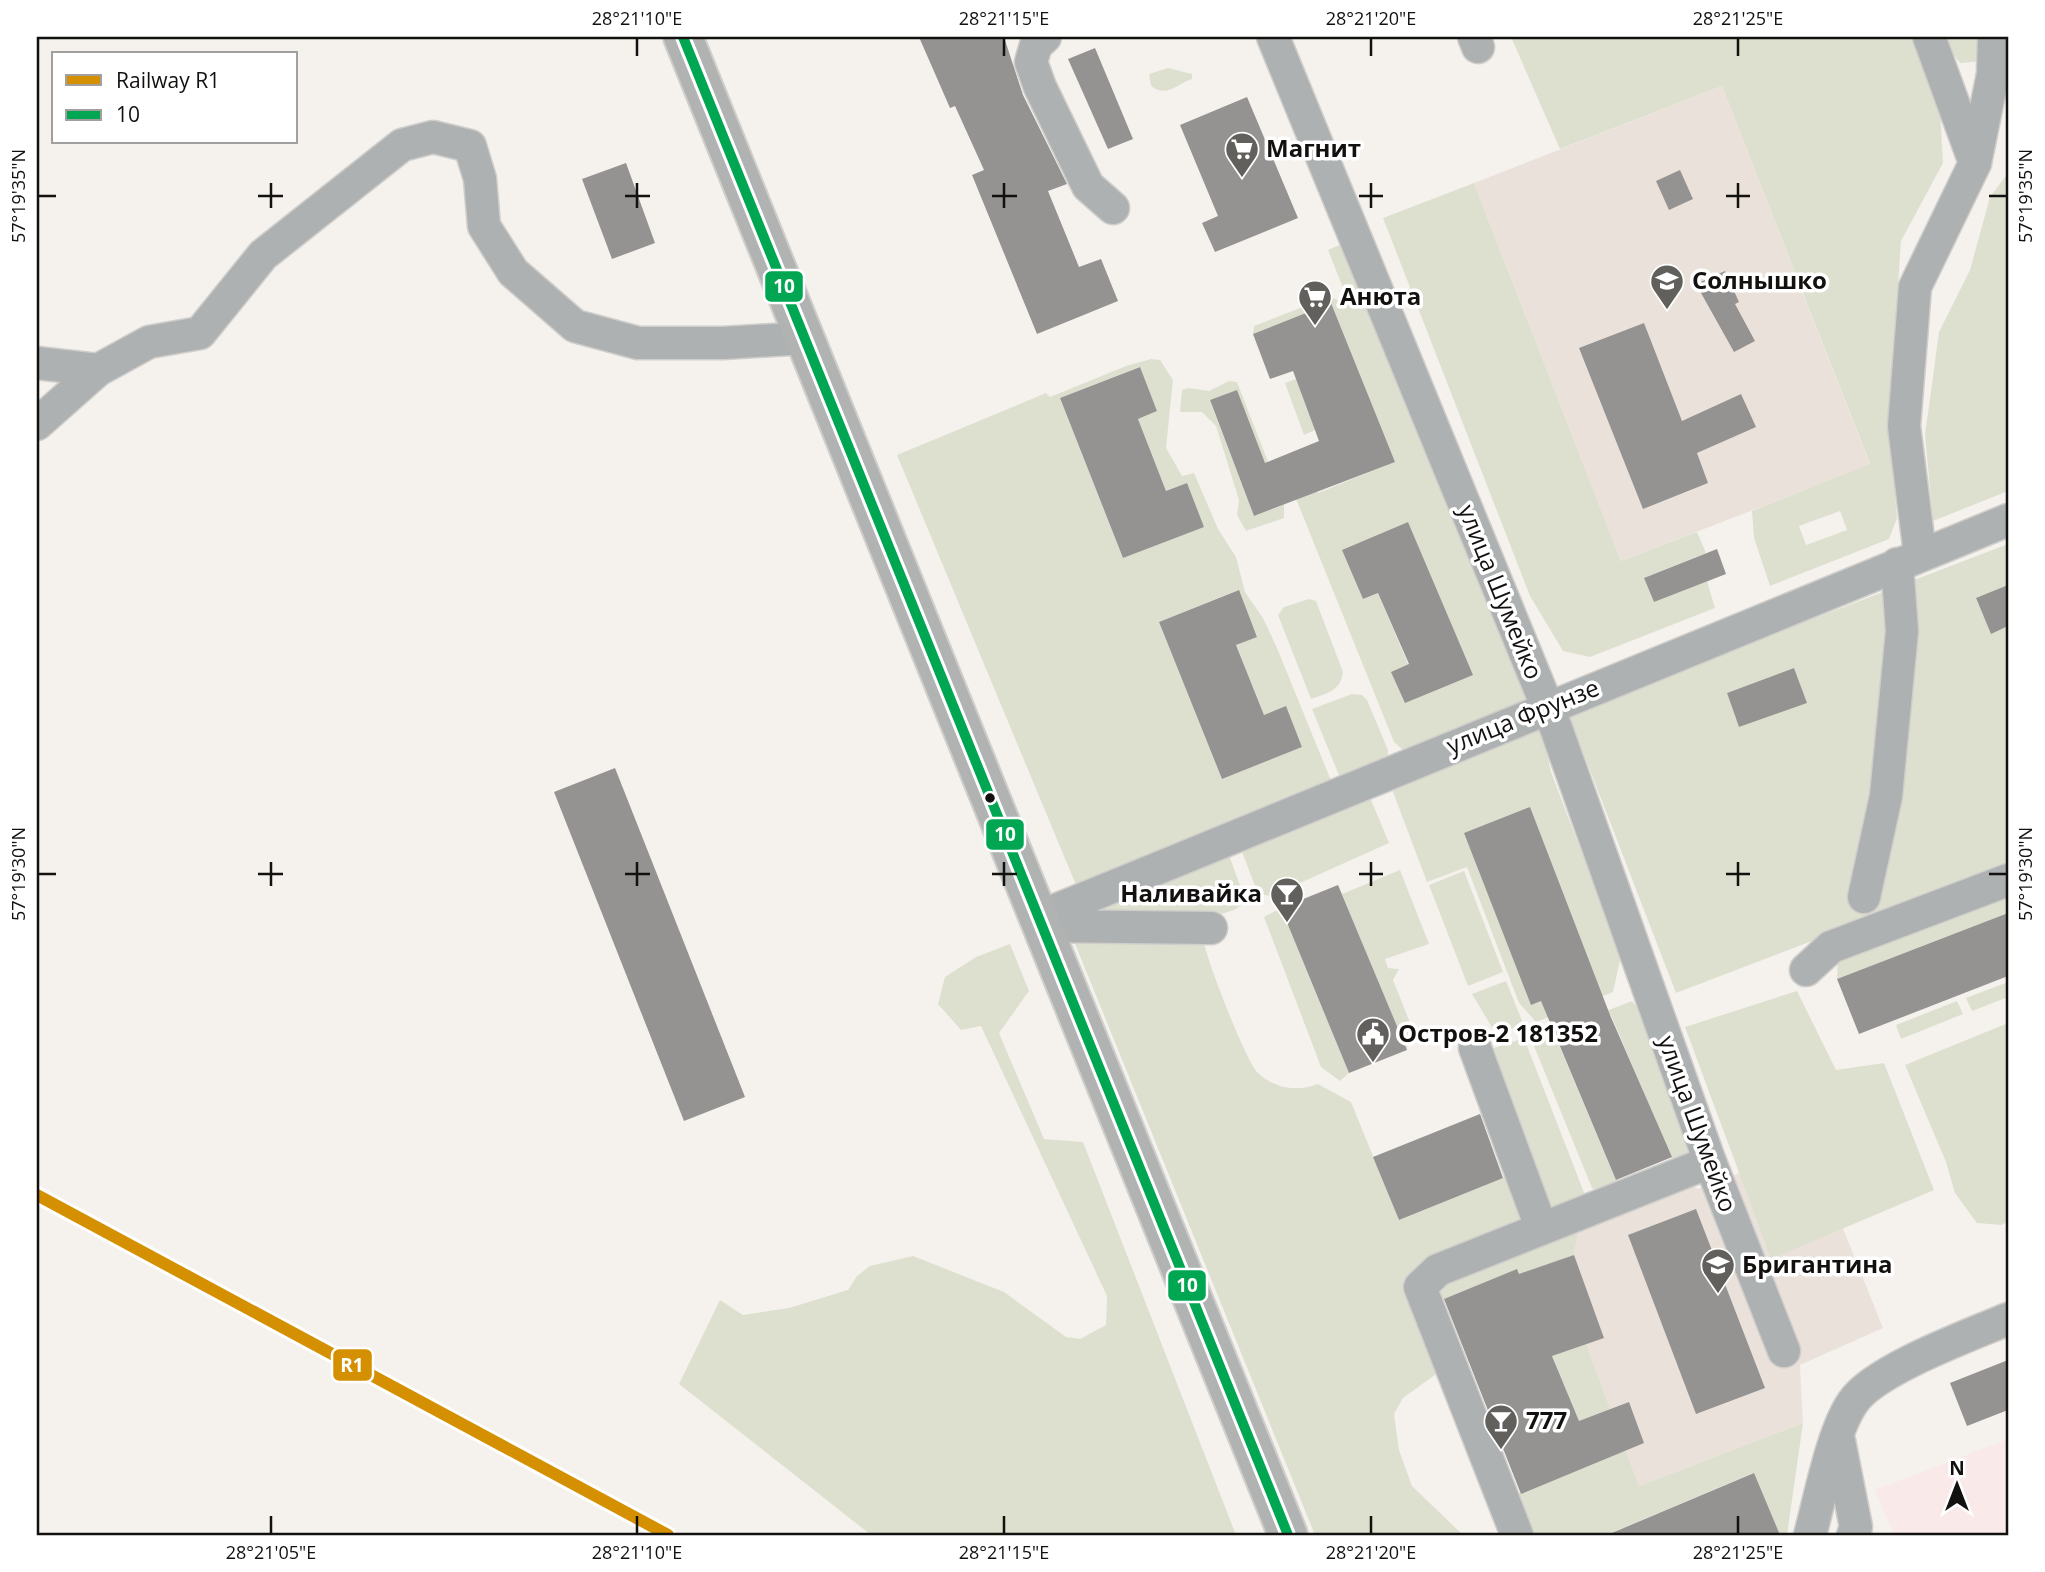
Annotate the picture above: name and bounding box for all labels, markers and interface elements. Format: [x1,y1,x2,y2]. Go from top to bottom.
text: 28°21'10"E [592,6,682,30]
text: 28°21'15"E [959,6,1049,30]
text: 28°21'20"E [1326,6,1416,30]
text: 28°21'25"E [1693,6,1783,30]
legend [52,52,298,144]
text: Railway R1 [116,66,220,94]
text: 10 [116,100,140,128]
supermarket icon: Магнит [1223,130,1261,179]
place label: Магнит [1266,131,1361,164]
text: 57°19'35"N [6,149,30,243]
text: 57°19'35"N [2013,149,2037,243]
school or university icon: Солнышко [1648,262,1686,311]
place label: Солнышко [1692,263,1827,296]
line badge: 10 [764,270,804,303]
text: 10 [773,273,795,299]
supermarket icon: Анюта [1296,278,1334,327]
place label: Анюта [1340,279,1421,312]
street label: улица Шумейко [1451,499,1551,684]
street label: улица Фрунзе [1441,670,1604,761]
unlabelled marker [983,791,997,805]
line badge: 10 [985,818,1025,851]
text: 10 [994,821,1016,847]
text: 57°19'30"N [6,827,30,921]
text: 57°19'30"N [2013,827,2037,921]
bar icon: Наливайка [1268,875,1306,924]
place label: Наливайка [1120,876,1262,909]
public building icon: Остров-2 181352 [1354,1015,1392,1064]
place label: Остров-2 181352 [1398,1016,1598,1049]
street label: улица Шумейко [1651,1031,1746,1216]
school or university icon: Бригантина [1699,1246,1737,1295]
place label: Бригантина [1742,1247,1893,1280]
line badge: 10 [1167,1269,1207,1302]
text: 10 [1176,1272,1198,1298]
line badge: R1 [332,1348,373,1382]
text: R1 [340,1352,364,1378]
bar icon: 777 [1482,1402,1520,1451]
place label: 777 [1526,1403,1567,1436]
north arrow [1923,1450,1993,1520]
text: N [1949,1455,1965,1481]
text: 28°21'05"E [226,1540,316,1564]
text: 28°21'10"E [592,1540,682,1564]
text: 28°21'15"E [959,1540,1049,1564]
text: 28°21'20"E [1326,1540,1416,1564]
text: 28°21'25"E [1693,1540,1783,1564]

